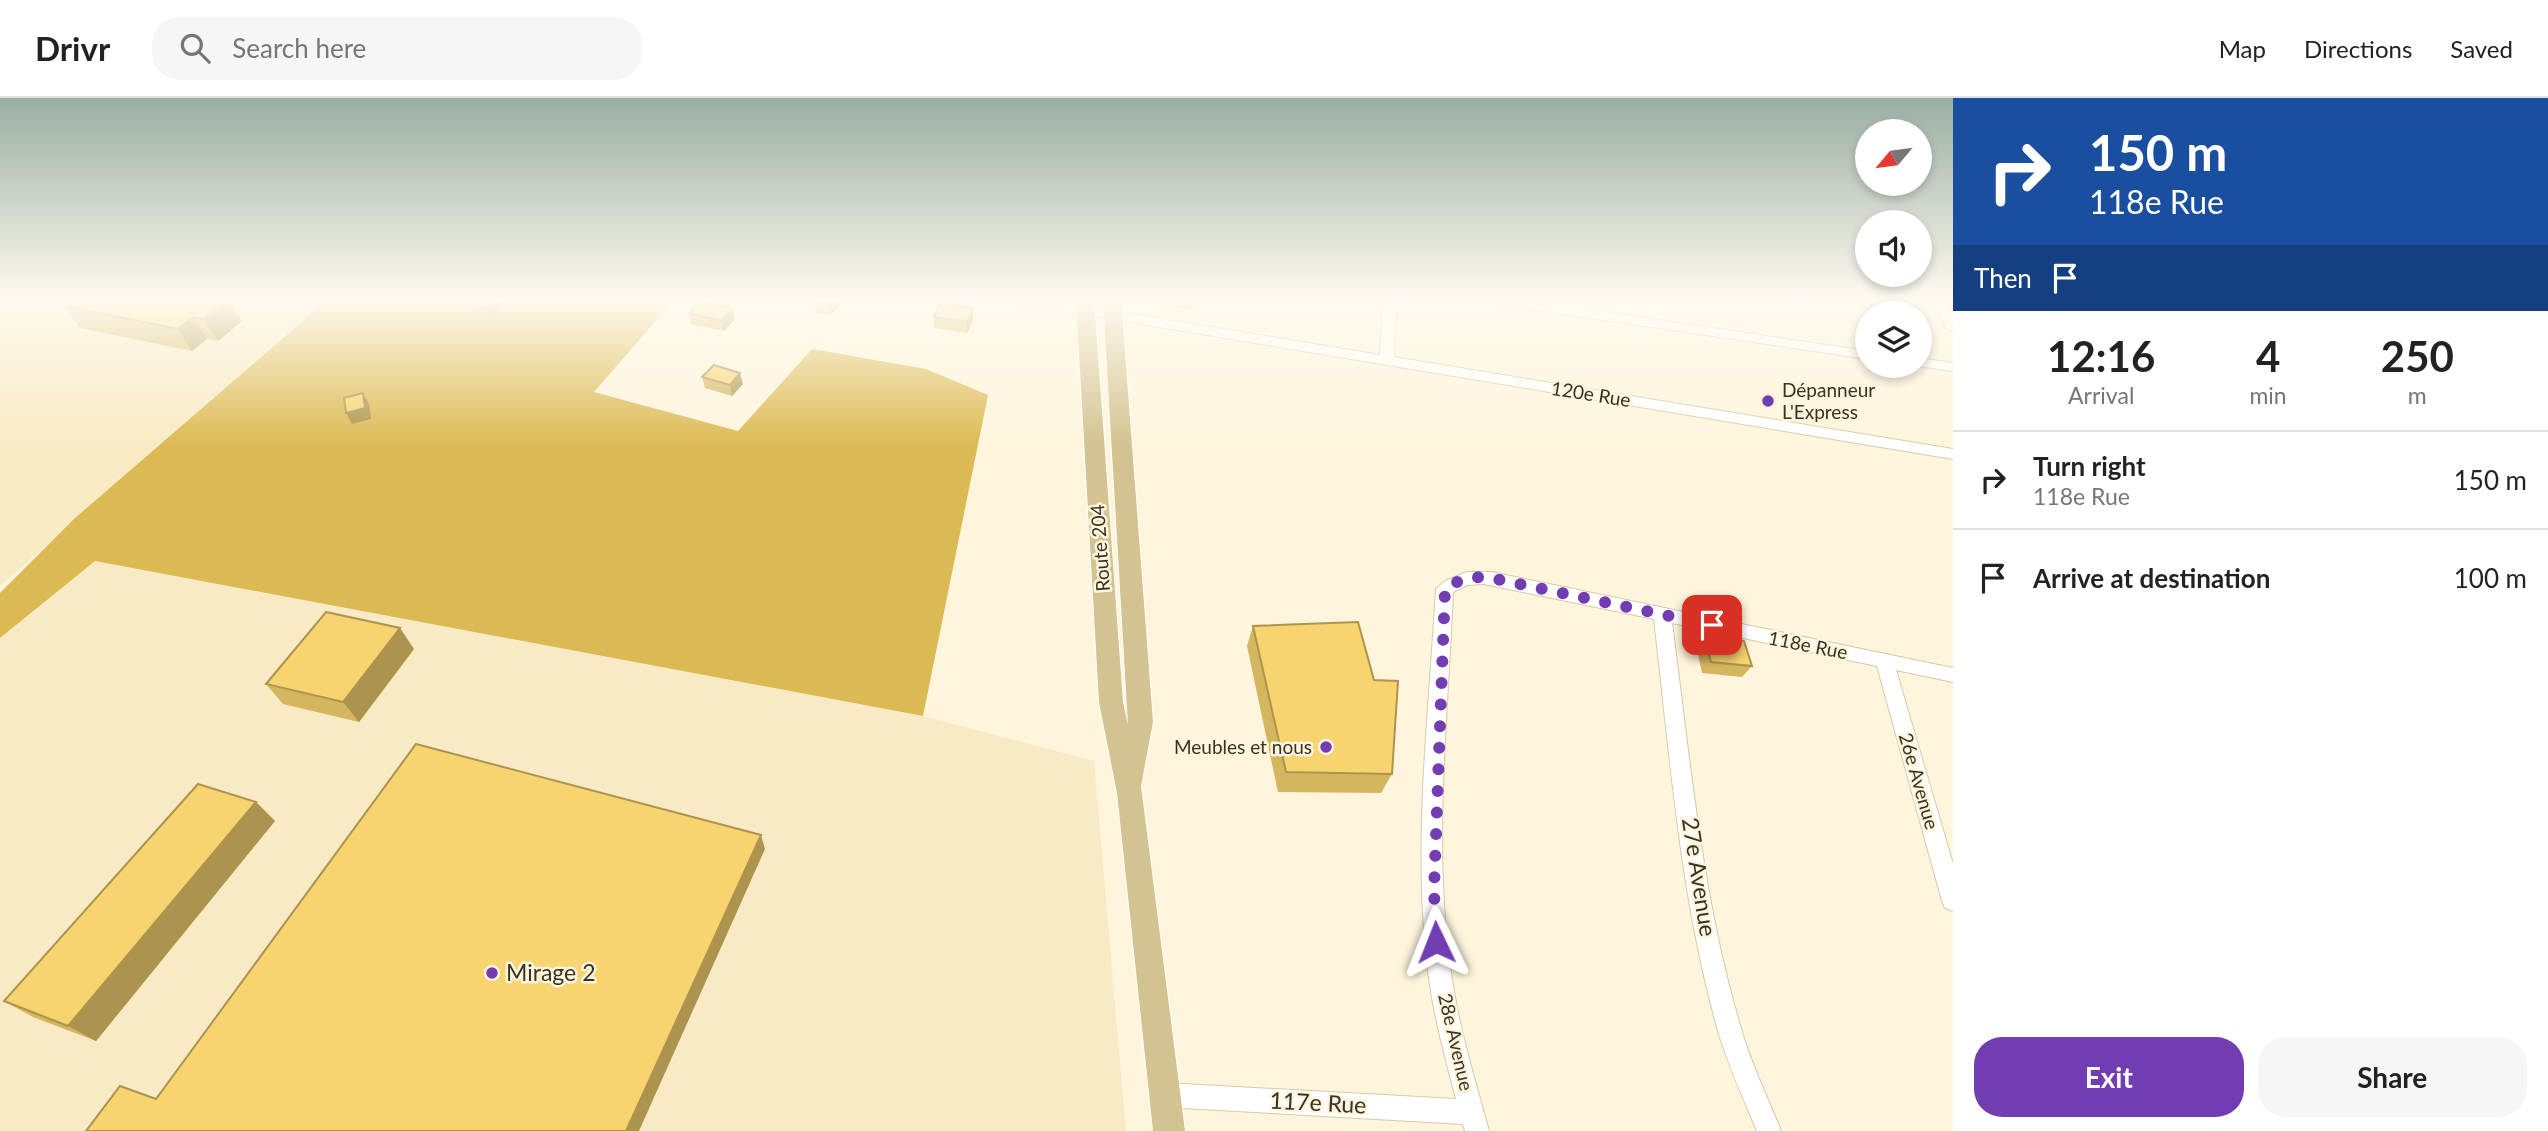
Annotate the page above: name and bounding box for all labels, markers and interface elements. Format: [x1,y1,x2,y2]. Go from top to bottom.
search box [152,17,642,80]
text: Drivr [35,28,110,68]
icon: search [176,29,214,67]
text: Search here [232,32,366,64]
text: Map [2219,34,2266,63]
text: Directions [2304,34,2412,63]
text: Saved [2450,34,2513,63]
north arrow [1855,119,1932,196]
map controls [1855,119,1932,378]
text: 150 m [2089,123,2227,181]
icon: right [1974,126,2065,217]
text: 118e Rue [2089,182,2224,221]
button: sound [1855,210,1932,287]
icon: arrive [2046,259,2084,297]
text: Then [1974,262,2032,294]
button: layers [1855,301,1932,378]
text: 12:16 [2047,331,2155,381]
text: 4 [2256,331,2280,381]
text: 250 [2381,331,2454,381]
street label: 120e Rue [1550,376,1632,411]
place label: Dépanneur L'Express [1782,378,1875,423]
text: Arrival [2068,381,2134,409]
text: min [2249,381,2287,409]
text: m [2408,381,2427,409]
marker: Dépanneur L'Express [1760,393,1776,409]
text: Turn right [2033,450,2146,482]
icon: right [1974,461,2012,499]
text: 150 m [2454,464,2527,496]
text: 118e Rue [2033,482,2130,510]
street label: Route 204 [1085,504,1114,592]
icon: arrive [1974,559,2012,597]
text: Arrive at destination [2033,562,2270,594]
text: 100 m [2454,562,2527,594]
pin [1682,595,1742,655]
icon: arrive [1693,606,1731,644]
street label: 118e Rue [1767,626,1850,663]
street label: 26e Avenue [1895,730,1944,832]
place label: Meubles et nous [1174,735,1312,758]
marker: Meubles et nous [1318,739,1334,755]
street label: 27e Avenue [1677,815,1723,938]
position arrow [1399,905,1473,979]
place label: Mirage 2 [506,958,595,986]
marker: Mirage 2 [484,965,500,981]
street label: 28e Avenue [1434,991,1479,1093]
button: Exit [1974,1037,2244,1117]
button: Share [2258,1037,2527,1117]
street label: 117e Rue [1269,1085,1367,1119]

